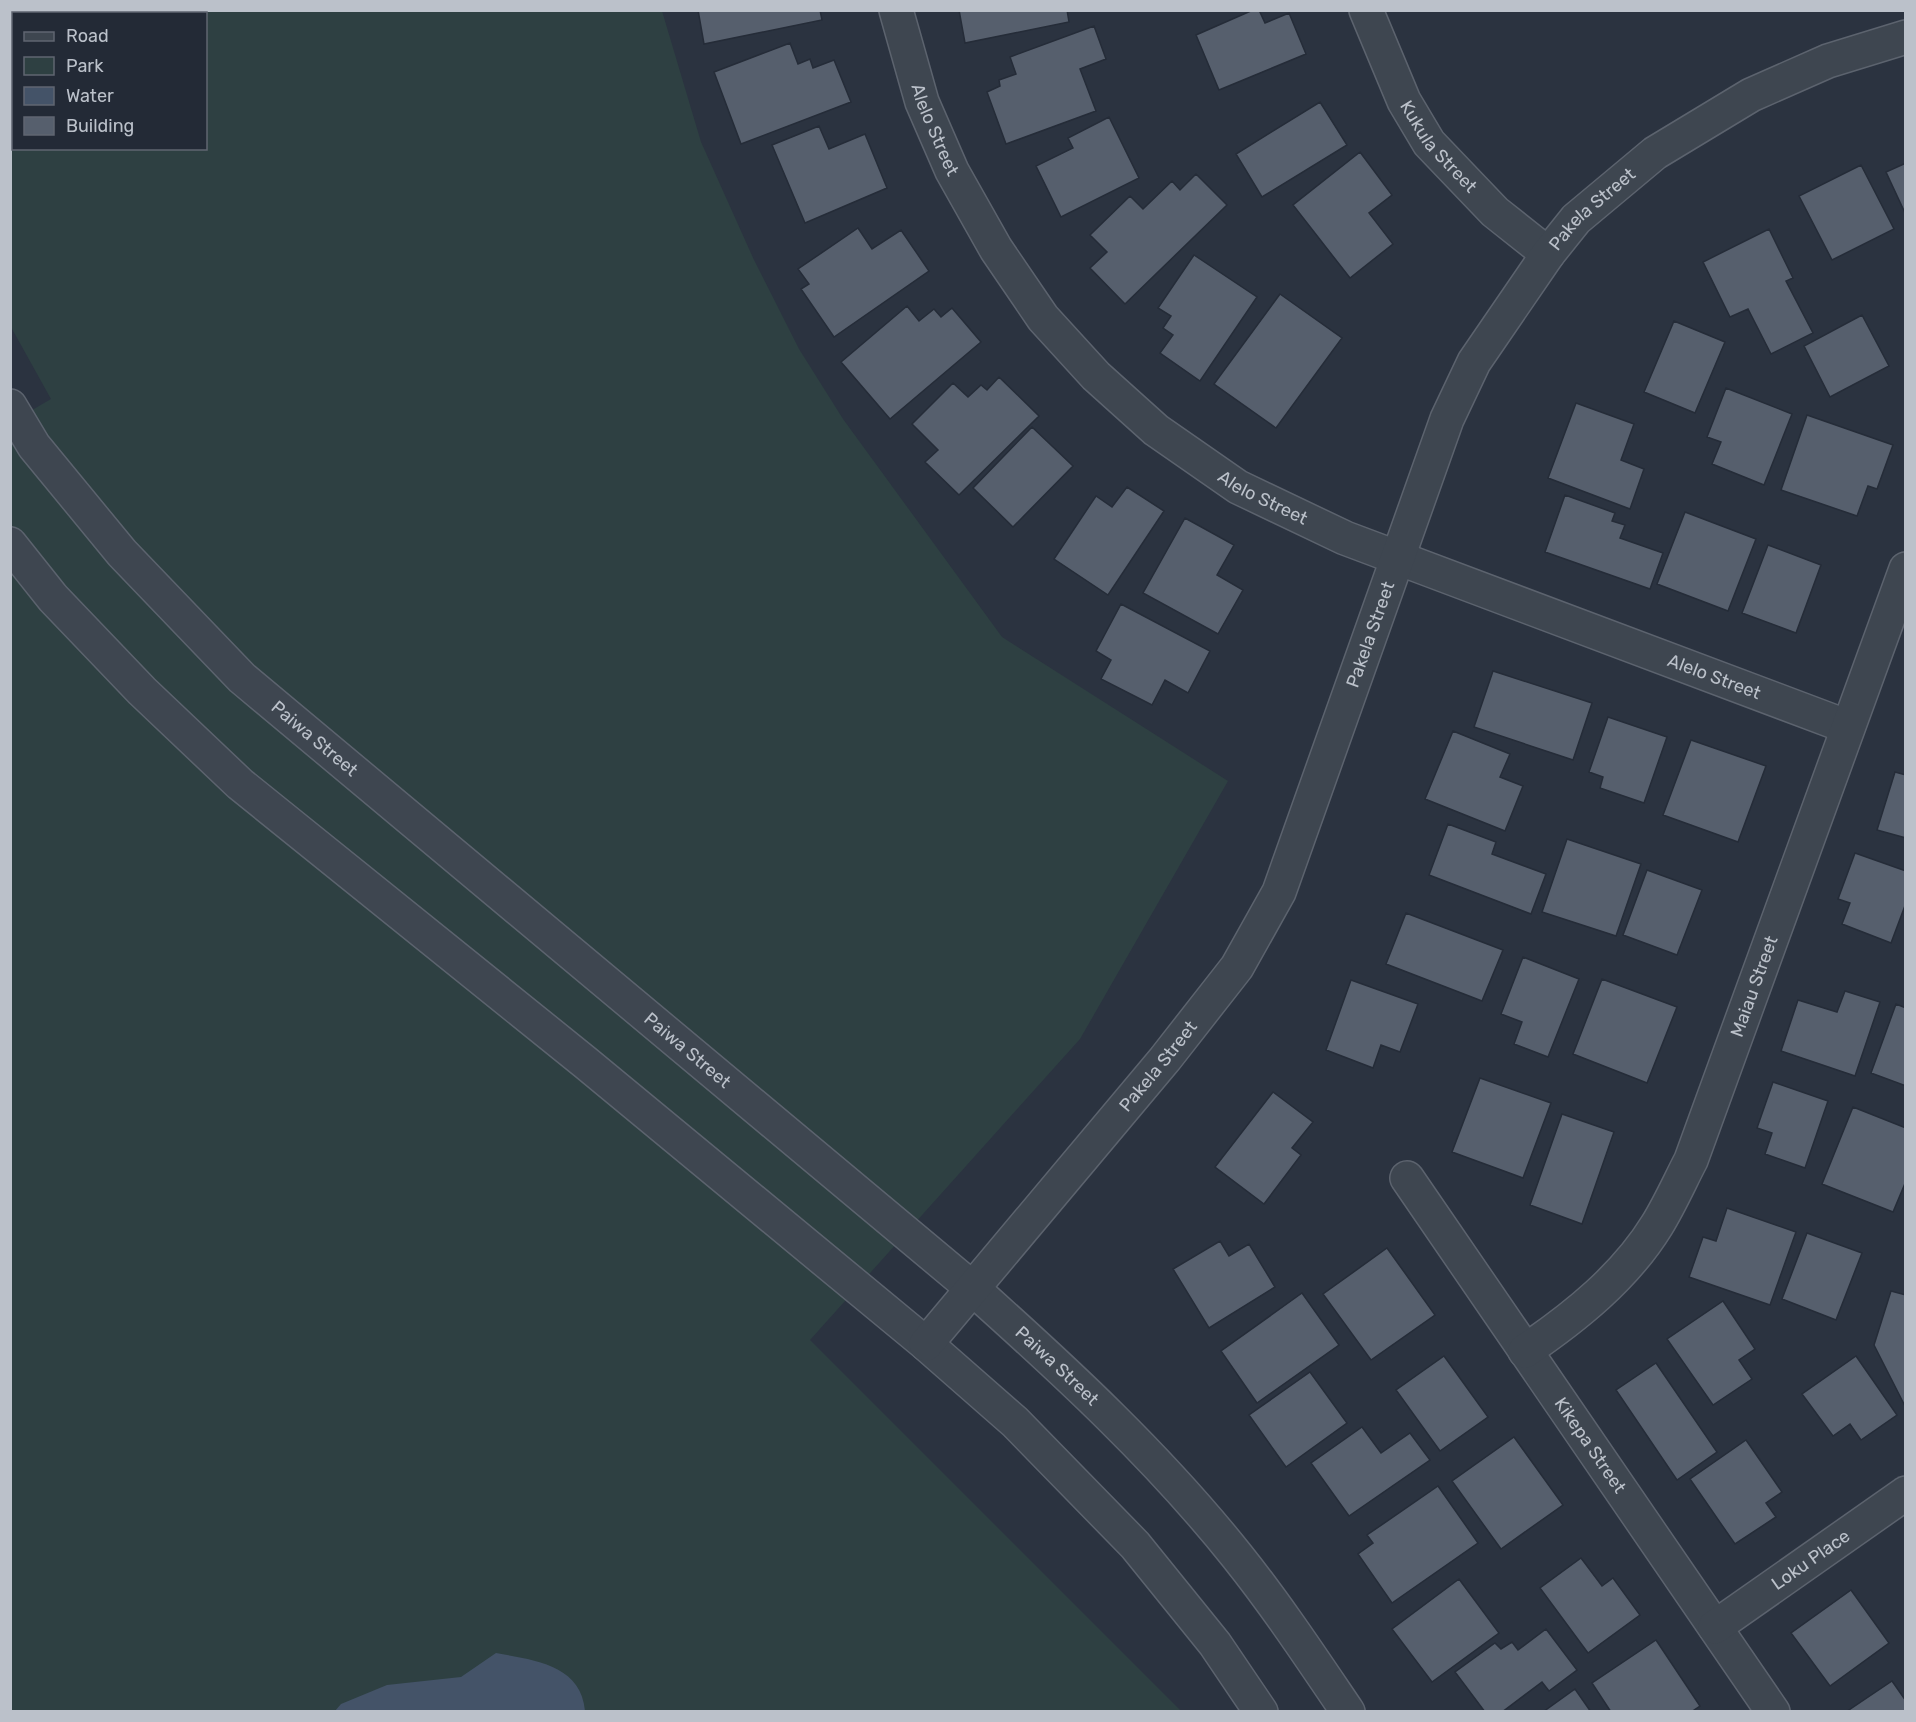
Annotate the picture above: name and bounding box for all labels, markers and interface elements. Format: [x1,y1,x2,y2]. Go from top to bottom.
legend [12,12,207,150]
text: Road [66,25,109,47]
text: Park [66,55,104,77]
street label: Alelo Street [906,81,964,180]
text: Water [66,85,114,107]
street label: Kukula Street [1395,96,1482,197]
text: Building [66,115,134,137]
street label: Pakela Street [1544,163,1640,255]
street label: Alelo Street [1214,465,1311,530]
street label: Pakela Street [1342,578,1399,691]
street label: Alelo Street [1665,649,1764,704]
street label: Paiwa Street [267,696,362,781]
street label: Maiau Street [1726,933,1783,1040]
street label: Paiwa Street [640,1008,735,1093]
street label: Pakela Street [1114,1016,1202,1116]
street label: Paiwa Street [1011,1321,1103,1410]
street label: Kikepa Street [1550,1393,1631,1497]
street label: Loku Place [1767,1525,1854,1595]

